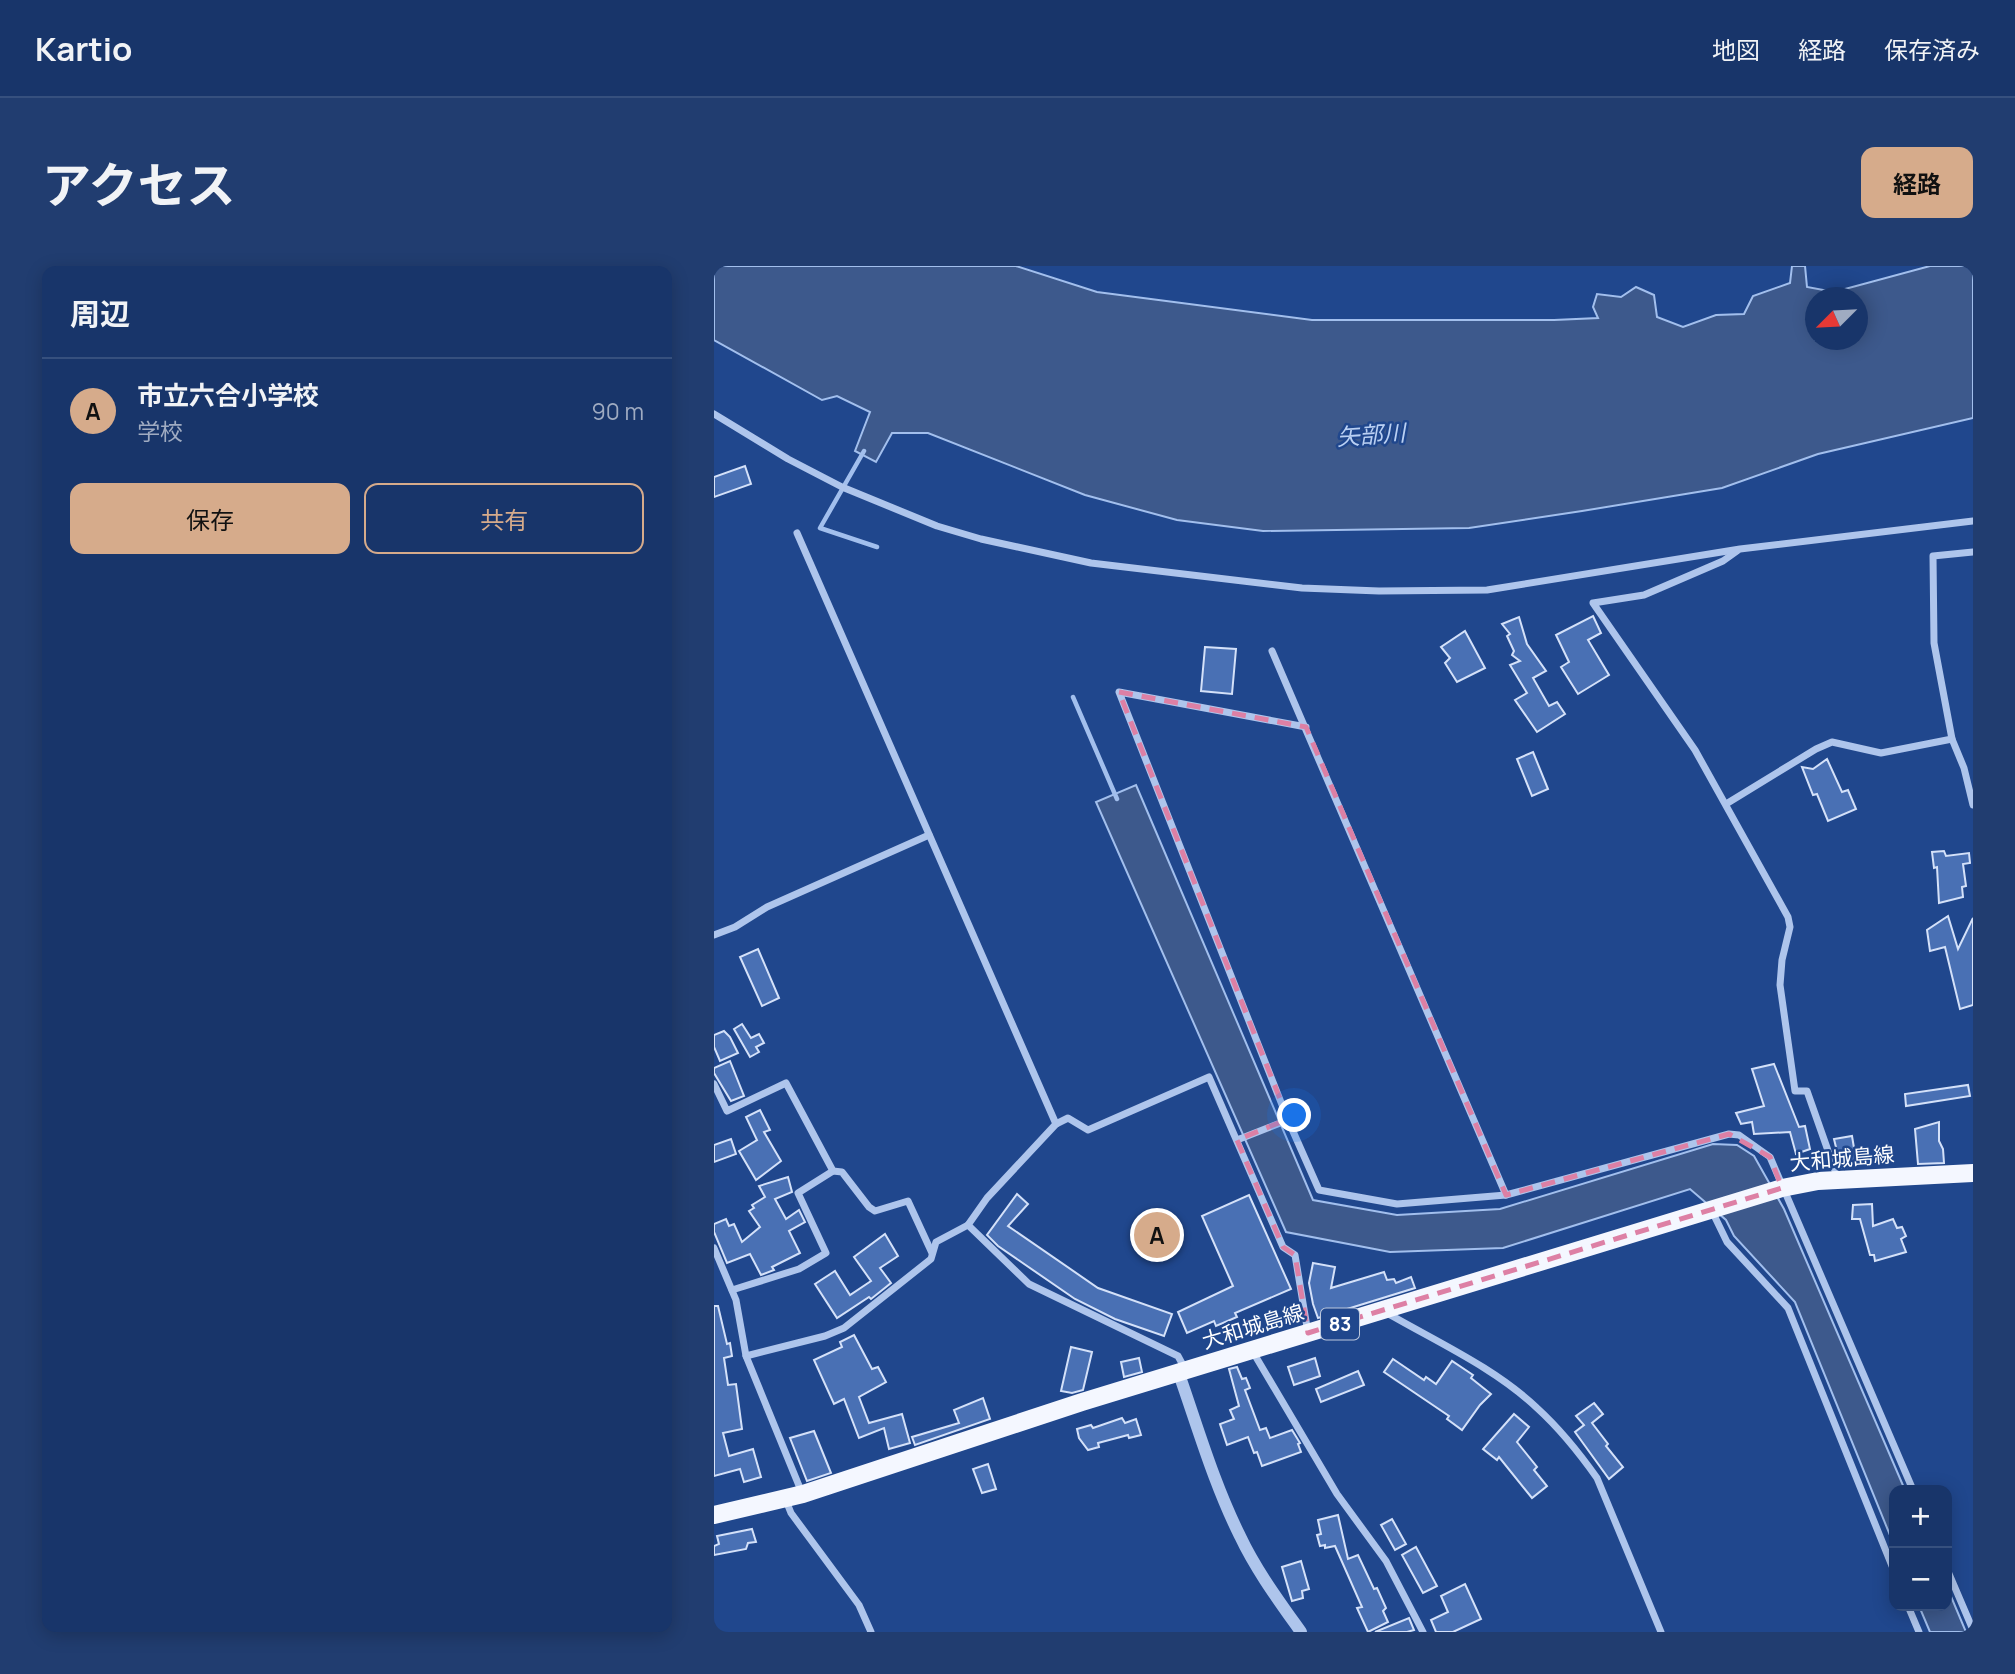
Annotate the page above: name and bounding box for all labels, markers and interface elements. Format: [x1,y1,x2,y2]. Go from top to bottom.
text: Kartio [35,26,132,71]
text: 地図 [1712,33,1760,66]
text: 経路 [1798,33,1846,66]
text: 保存済み [1884,33,1980,66]
button: 経路 [1861,147,1973,218]
text: アクセス [42,151,236,218]
north arrow [1805,287,1868,350]
text: 周辺 [70,293,130,334]
text: 市立六合小学校 [137,377,319,413]
text: A [85,395,101,427]
text: 90 m [592,395,644,427]
text: 学校 [137,415,183,447]
water label: 矢部川 [1335,415,1409,452]
button: 保存 [70,483,350,554]
button: 共有 [364,483,644,554]
your location [1277,1098,1311,1132]
street label: 大和城島線 [1788,1139,1895,1177]
pin: A [1134,1209,1180,1261]
street label: 大和城島線 [1198,1297,1307,1355]
road number: 83 [1321,1308,1359,1340]
map controls [1889,1485,1952,1611]
button: + [1889,1485,1952,1548]
button: − [1889,1548,1952,1611]

